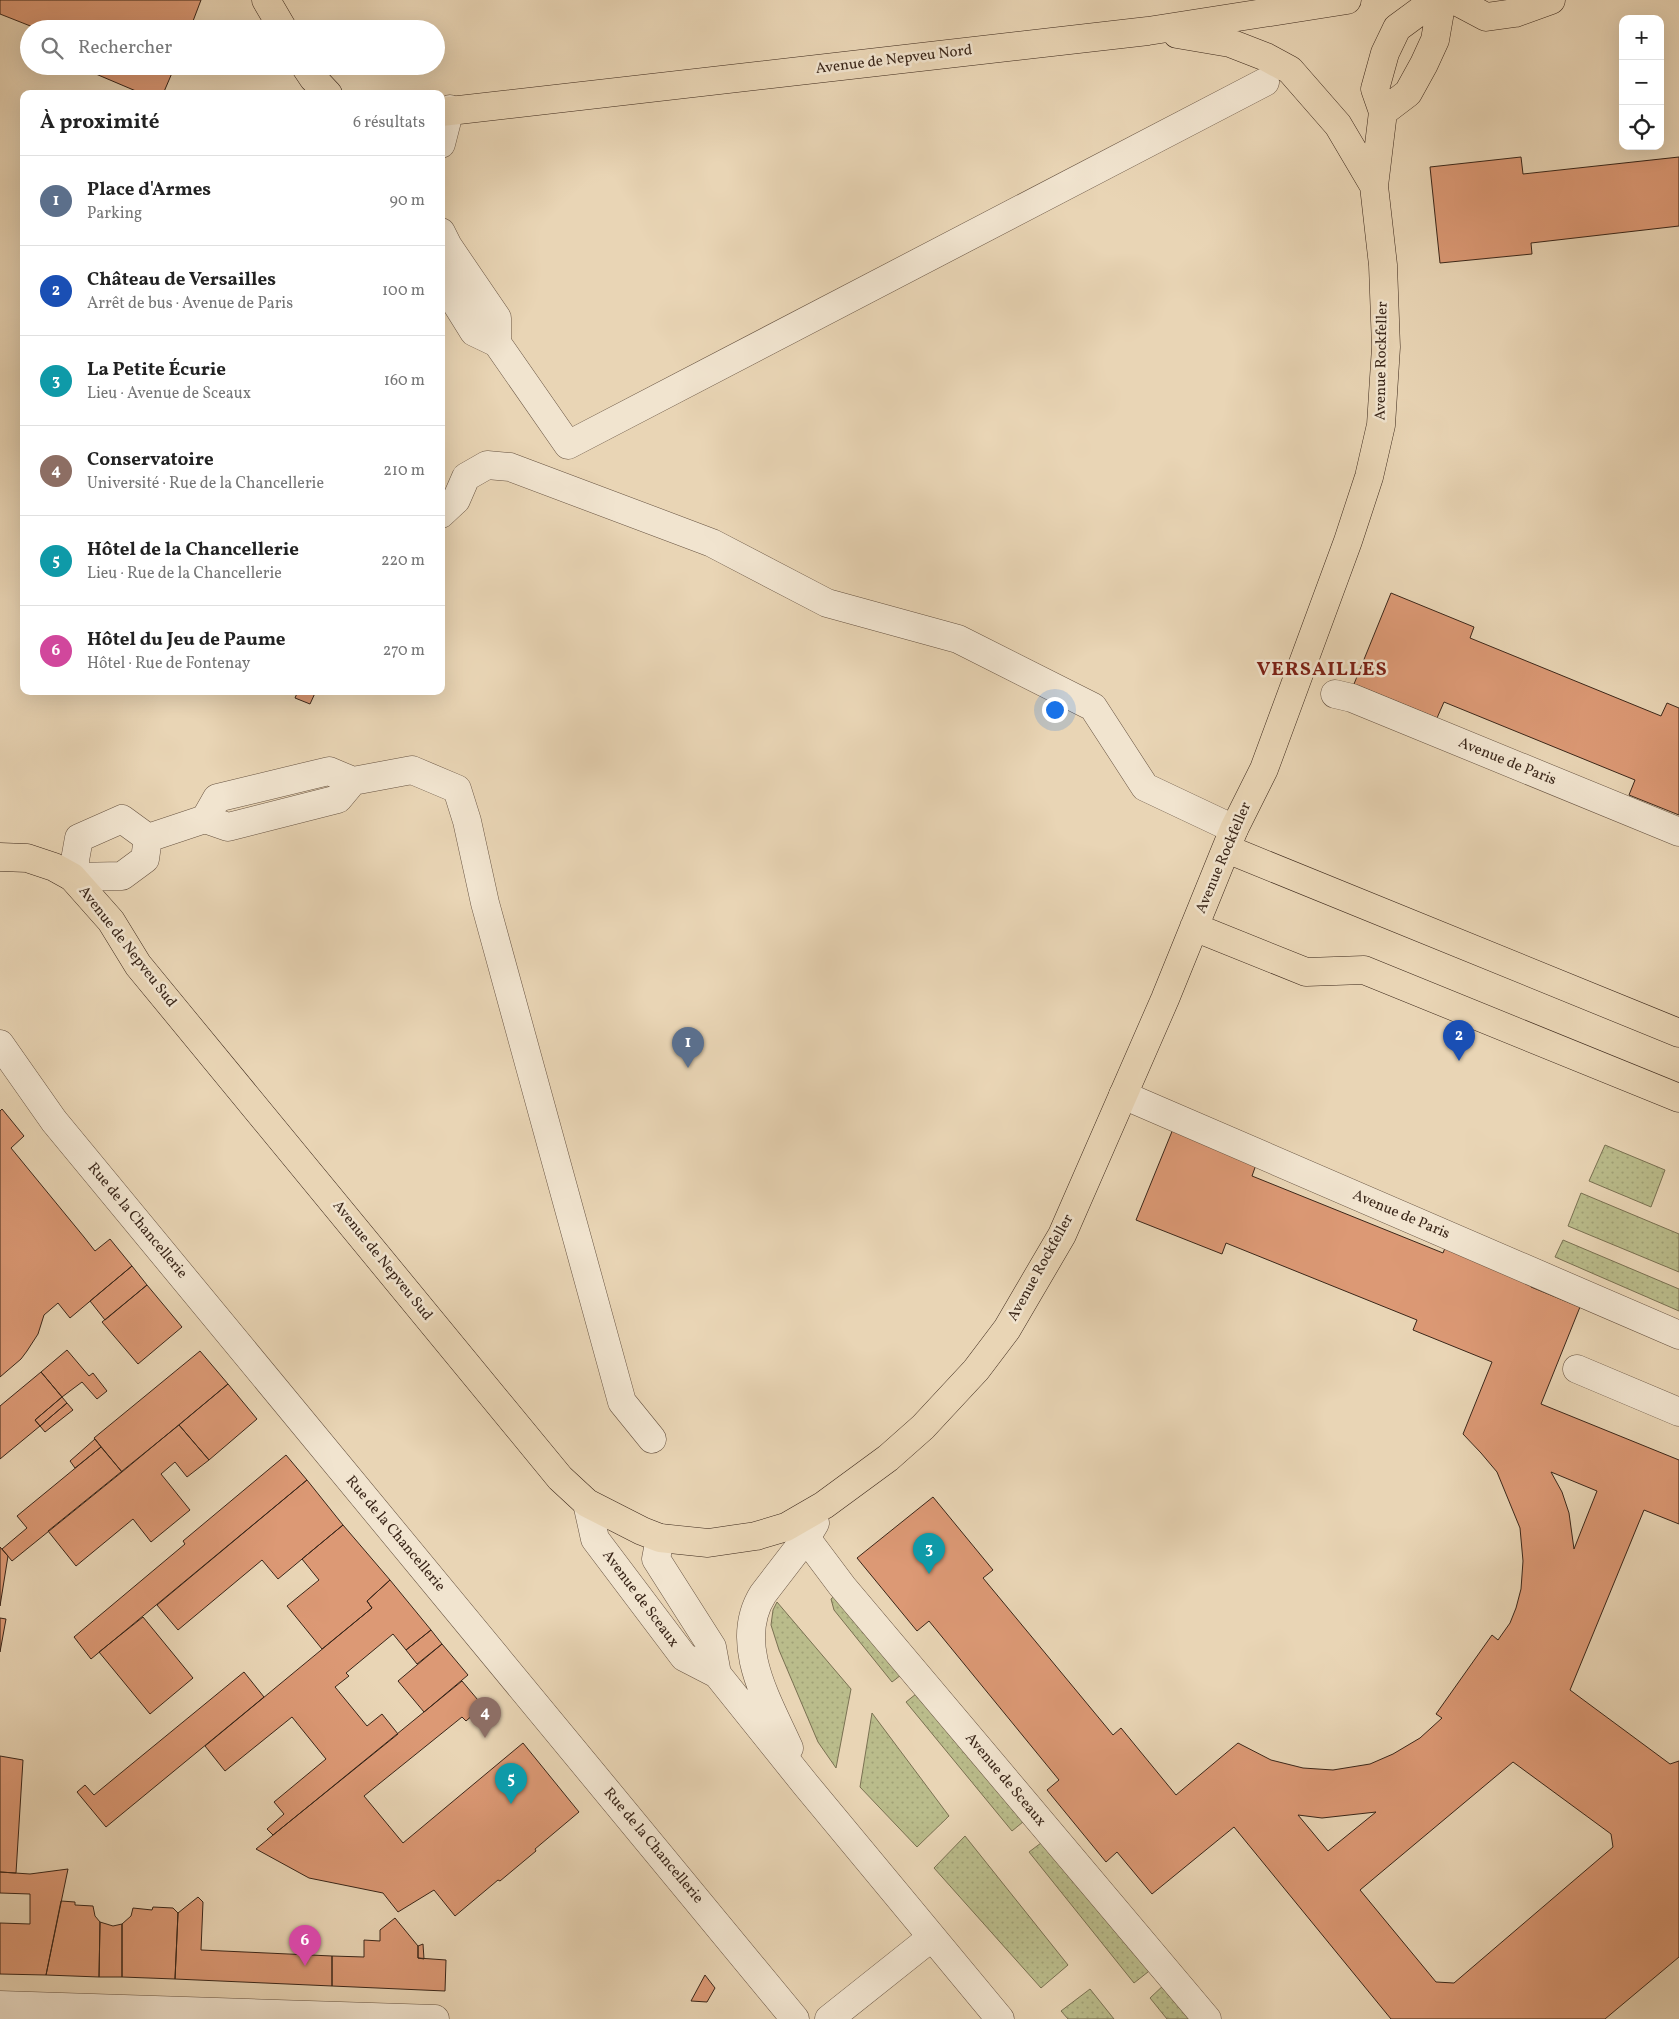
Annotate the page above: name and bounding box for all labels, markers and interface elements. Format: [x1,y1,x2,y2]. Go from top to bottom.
map controls [1619,15,1664,150]
button: + [1619,15,1664,60]
search box [20,20,445,75]
icon: search [38,34,66,62]
text: Rechercher [78,35,172,61]
street label: Avenue de Nepveu Nord [815,40,973,80]
button: − [1619,60,1664,105]
button: locate [1619,105,1664,150]
text: À proximité [40,108,159,137]
text: 6 résultats [353,112,425,134]
text: Place d'Armes [87,177,211,203]
text: 1 [53,190,59,212]
text: 90 m [389,190,425,212]
text: Parking [87,203,142,225]
text: Château de Versailles [87,267,276,293]
text: 2 [52,280,60,302]
text: 100 m [382,280,425,302]
text: Arrêt de bus · Avenue de Paris [87,293,293,315]
street label: Avenue Rockfeller [1370,301,1394,421]
text: La Petite Écurie [87,357,226,383]
text: 3 [52,370,60,392]
text: 160 m [384,370,425,392]
text: Lieu · Avenue de Sceaux [87,383,251,405]
text: Conservatoire [87,447,214,473]
text: 4 [51,460,61,482]
text: 210 m [383,460,425,482]
text: Université · Rue de la Chancellerie [87,473,324,495]
text: Hôtel de la Chancellerie [87,537,299,563]
text: 5 [52,550,60,572]
text: 220 m [381,550,425,572]
text: Lieu · Rue de la Chancellerie [87,563,282,585]
text: Hôtel du Jeu de Paume [87,627,286,653]
text: 6 [52,640,60,662]
text: 270 m [383,640,425,662]
text: Hôtel · Rue de Fontenay [87,653,250,675]
district label: VERSAILLES [1256,656,1388,684]
your location [1042,697,1068,723]
street label: Avenue de Paris [1455,733,1559,791]
street label: Avenue Rockfeller [1191,799,1257,917]
street label: Avenue de Nepveu Sud [73,882,181,1012]
pin: 2 [1443,1020,1475,1061]
pin: 1 [672,1027,704,1068]
street label: Rue de la Chancellerie [82,1159,192,1283]
street label: Avenue de Paris [1349,1185,1453,1245]
street label: Avenue de Nepveu Sud [327,1197,437,1325]
street label: Avenue Rockfeller [1003,1211,1079,1325]
street label: Rue de la Chancellerie [340,1472,450,1596]
pin: 3 [913,1533,945,1574]
street label: Avenue de Sceaux [597,1546,684,1652]
pin: 4 [469,1697,501,1738]
street label: Avenue de Sceaux [960,1729,1051,1832]
pin: 5 [495,1763,527,1804]
street label: Rue de la Chancellerie [598,1784,708,1908]
pin: 6 [289,1925,321,1966]

